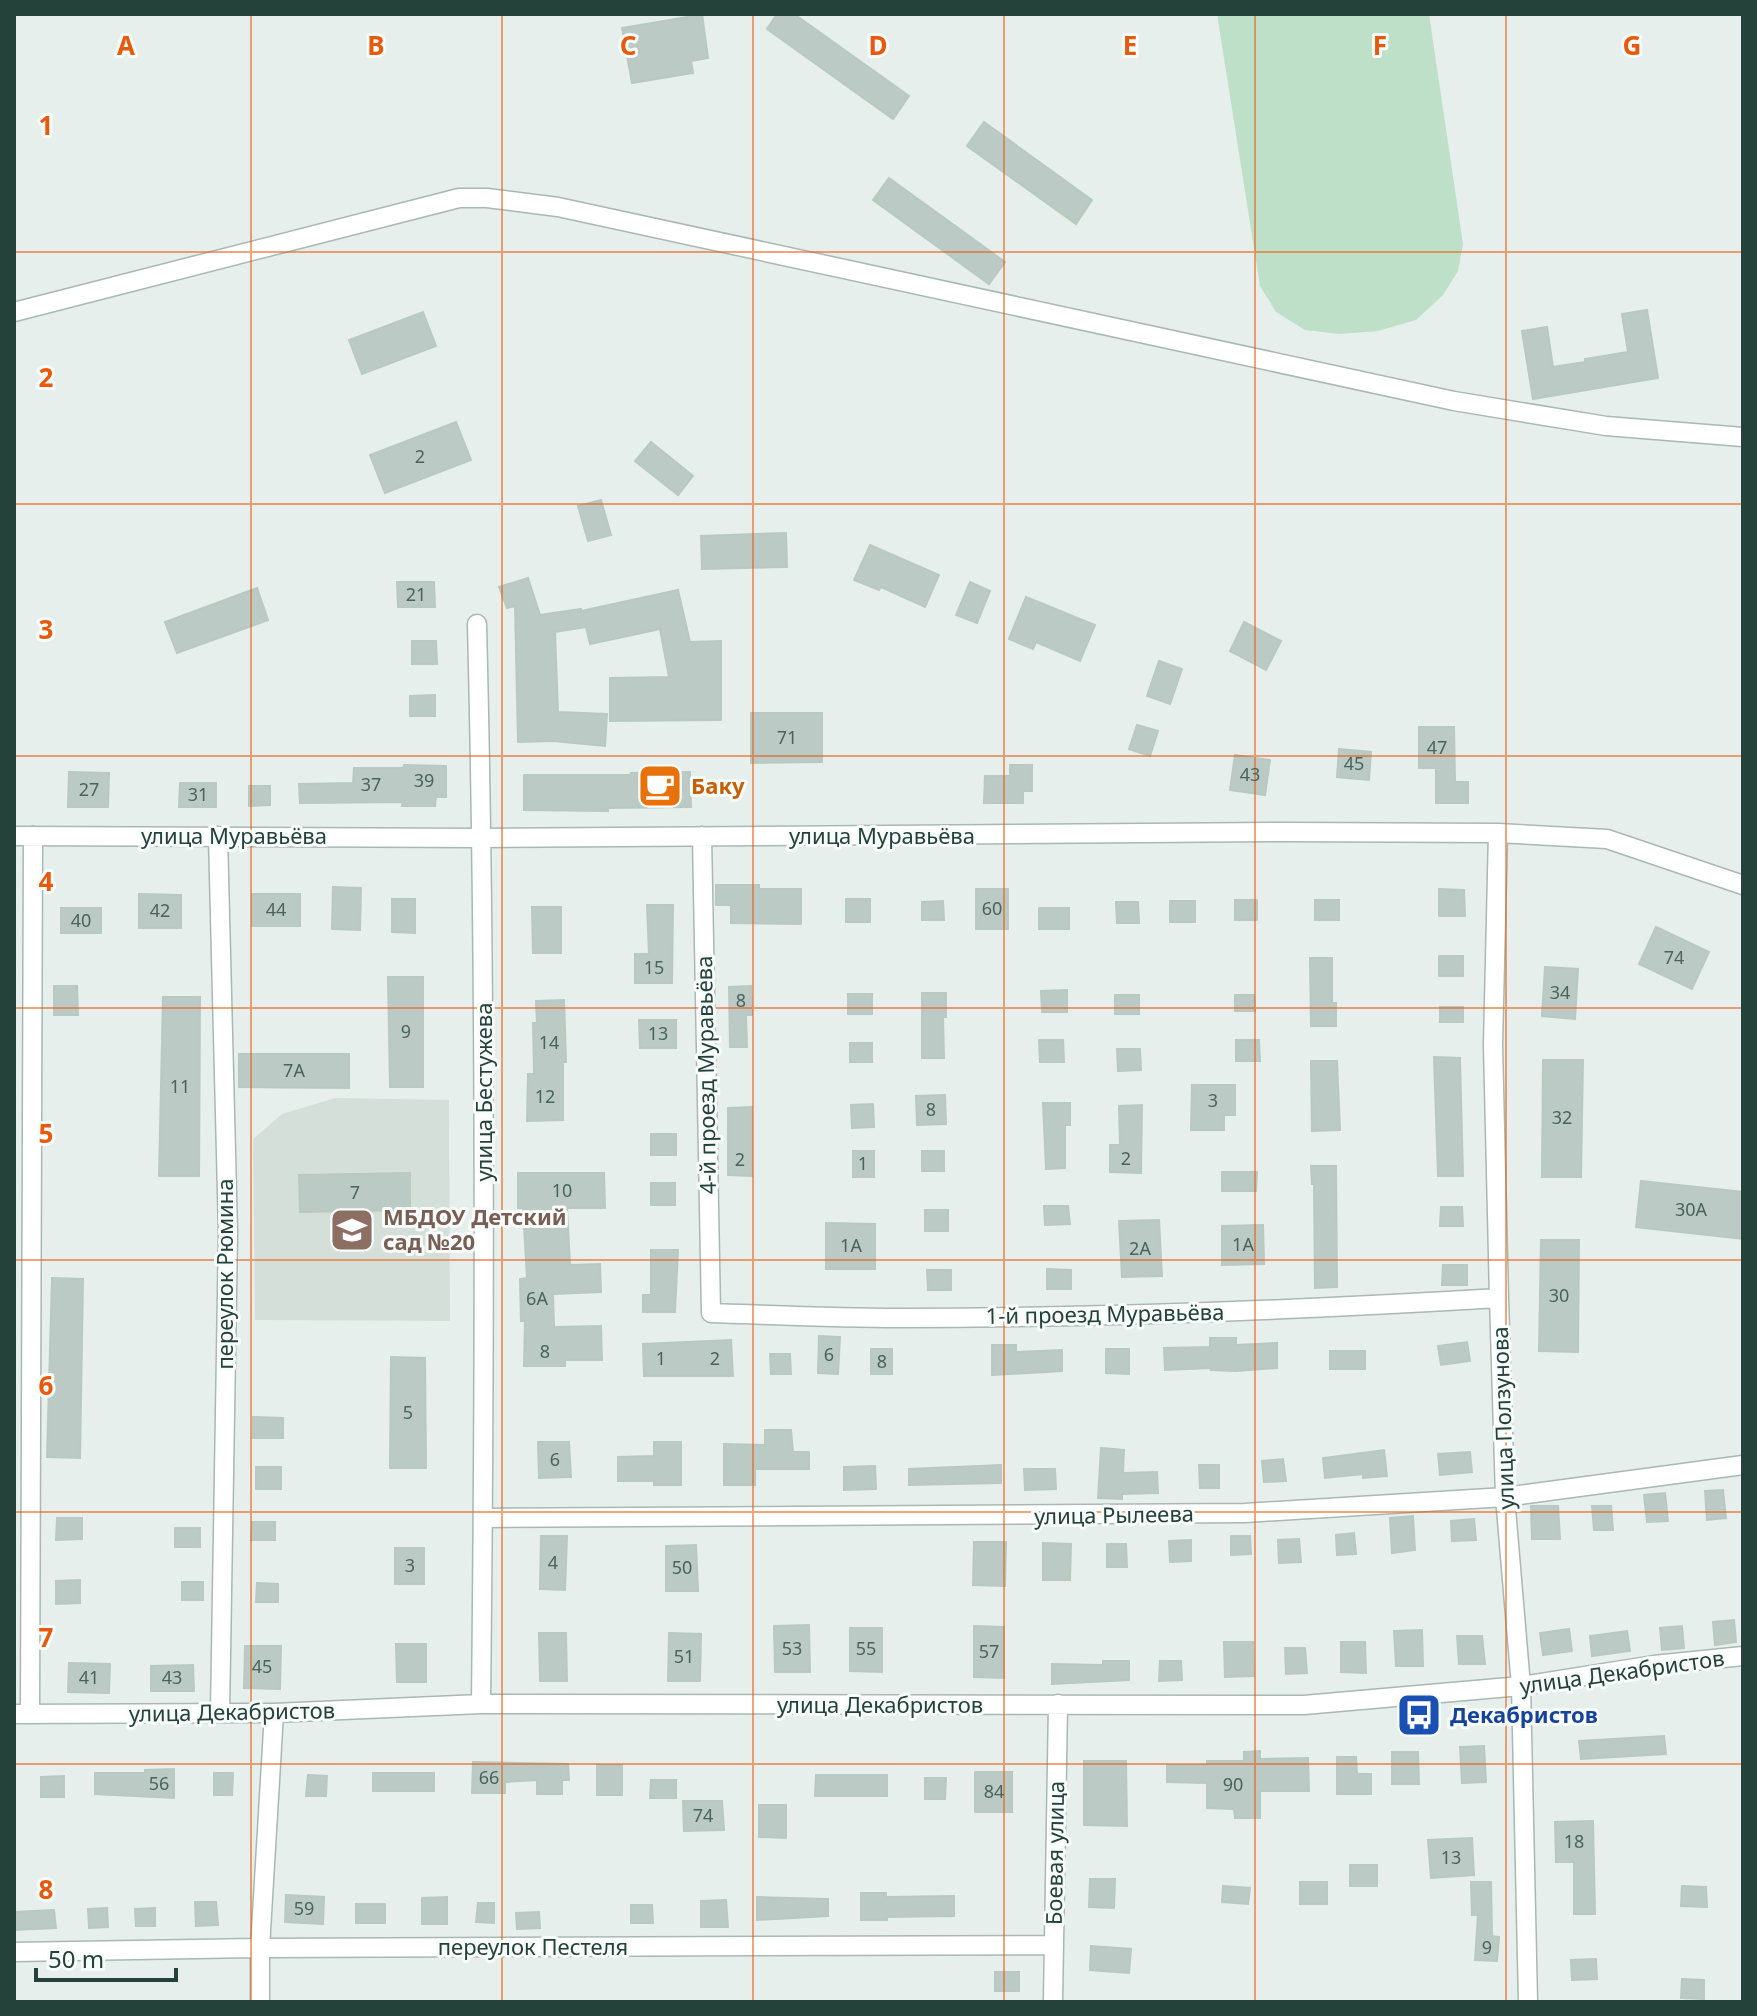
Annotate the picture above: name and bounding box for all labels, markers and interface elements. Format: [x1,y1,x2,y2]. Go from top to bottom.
text: A [117,27,135,63]
text: B [367,27,385,63]
text: C [620,27,636,63]
text: D [868,27,888,63]
text: E [1123,27,1137,63]
text: F [1373,27,1387,63]
text: G [1623,27,1641,63]
text: 1 [39,107,53,143]
text: 2 [39,359,54,395]
house number: 2 [415,444,425,468]
house number: 21 [406,582,426,606]
text: 3 [39,611,53,647]
house number: 71 [777,725,797,749]
house number: 47 [1427,735,1447,759]
house number: 45 [1344,751,1364,775]
cafe icon: Баку [636,762,684,810]
house number: 43 [1240,762,1260,786]
house number: 39 [414,768,434,792]
place label: Баку [691,770,745,800]
house number: 37 [361,772,381,796]
house number: 27 [79,777,99,801]
house number: 31 [188,782,208,806]
street label: улица Муравьёва [141,820,327,850]
street label: улица Муравьёва [789,820,975,850]
text: 4 [39,863,54,899]
house number: 60 [982,896,1002,920]
house number: 44 [266,897,286,921]
house number: 42 [150,898,170,922]
house number: 40 [71,908,91,932]
house number: 74 [1664,945,1684,969]
house number: 15 [644,955,664,979]
street label: 4-й проезд Муравьёва [688,955,722,1195]
house number: 34 [1550,980,1570,1004]
house number: 8 [736,988,746,1012]
street label: улица Бестужева [468,1002,498,1182]
house number: 9 [401,1019,411,1043]
house number: 13 [648,1021,668,1045]
house number: 14 [539,1030,559,1054]
house number: 7А [283,1058,305,1082]
house number: 11 [170,1074,190,1098]
house number: 12 [535,1084,555,1108]
house number: 3 [1208,1088,1218,1112]
house number: 8 [926,1097,936,1121]
house number: 32 [1552,1105,1572,1129]
text: 5 [39,1115,53,1151]
house number: 2 [1121,1146,1131,1170]
house number: 2 [735,1147,745,1171]
house number: 1 [858,1151,868,1175]
house number: 10 [552,1178,572,1202]
street label: переулок Рюмина [209,1179,239,1369]
house number: 7 [350,1180,360,1204]
house number: 30А [1675,1197,1708,1221]
place label: МБДОУ Детский сад №20 [383,1201,567,1256]
school or university icon: МБДОУ Детский сад №20 [328,1206,376,1254]
house number: 1А [1232,1232,1254,1256]
house number: 1А [840,1233,862,1257]
house number: 2А [1129,1236,1151,1260]
house number: 30 [1549,1283,1569,1307]
house number: 6А [526,1286,548,1310]
street label: 1-й проезд Муравьёва [985,1296,1225,1330]
street label: улица Ползунова [1484,1326,1520,1510]
house number: 8 [540,1339,550,1363]
house number: 6 [824,1342,834,1366]
house number: 1 [656,1346,666,1370]
house number: 2 [710,1346,720,1370]
house number: 8 [877,1349,887,1373]
text: 6 [39,1367,54,1403]
house number: 5 [403,1400,413,1424]
house number: 6 [550,1447,560,1471]
street label: улица Рылеева [1034,1498,1194,1530]
house number: 4 [548,1550,558,1574]
house number: 3 [405,1553,415,1577]
house number: 50 [672,1555,692,1579]
text: 7 [39,1619,54,1655]
house number: 53 [782,1636,802,1660]
house number: 55 [856,1636,876,1660]
house number: 57 [979,1639,999,1663]
street label: улица Декабристов [1518,1642,1726,1700]
house number: 51 [674,1644,694,1668]
house number: 45 [252,1654,272,1678]
house number: 41 [79,1665,99,1689]
house number: 43 [162,1665,182,1689]
street label: улица Декабристов [777,1689,983,1719]
bus stop icon: Декабристов [1395,1691,1443,1739]
street label: улица Декабристов [129,1694,335,1728]
place label: Декабристов [1450,1699,1598,1729]
house number: 66 [479,1765,499,1789]
house number: 56 [149,1771,169,1795]
house number: 90 [1223,1772,1243,1796]
house number: 84 [984,1779,1004,1803]
street label: Боевая улица [1038,1781,1070,1925]
house number: 74 [693,1803,713,1827]
house number: 18 [1564,1829,1584,1853]
house number: 13 [1441,1845,1461,1869]
text: 8 [39,1871,53,1907]
house number: 59 [294,1896,314,1920]
street label: переулок Пестеля [438,1931,628,1961]
scale bar [36,1932,176,1982]
house number: 9 [1482,1935,1492,1959]
text: 50 m [48,1942,104,1975]

